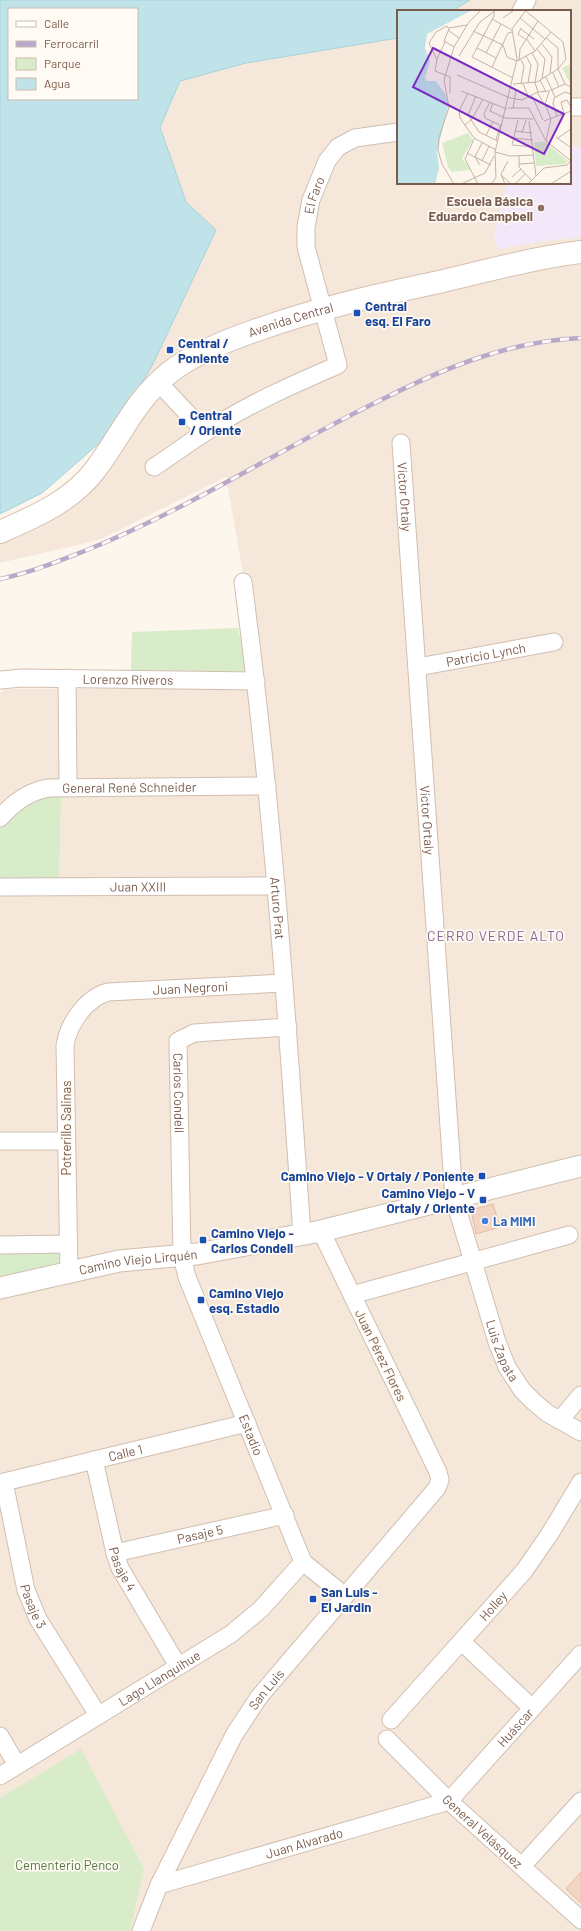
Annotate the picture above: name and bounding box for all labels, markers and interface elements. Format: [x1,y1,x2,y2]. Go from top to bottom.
legend [8,8,138,100]
inset map [397,10,571,184]
text: Calle [44,16,69,30]
text: Ferrocarril [44,36,99,50]
text: Parque [44,56,81,70]
text: Agua [44,76,70,90]
street label: El Faro [301,174,328,215]
place label: Escuela Básica Eduardo Campbell [428,193,533,224]
marker: Escuela Básica Eduardo Campbell [536,203,546,213]
place label: Central esq. El Faro [365,298,431,329]
street label: Avenida Central [246,299,335,340]
marker: Central esq. El Faro [352,308,362,318]
place label: Central / Poniente [178,335,229,366]
marker: Central / Poniente [165,345,175,355]
place label: Central / Oriente [190,407,241,438]
marker: Central / Oriente [177,417,187,427]
street label: Víctor Ortaly [394,462,415,532]
street label: Patricio Lynch [445,639,527,670]
street label: Lorenzo Riveros [82,671,173,688]
street label: General René Schneider [62,779,197,796]
street label: Víctor Ortaly [417,785,438,855]
street label: Arturo Prat [267,876,288,940]
street label: Juan XXIII [110,878,166,895]
district label: CERRO VERDE ALTO [427,927,565,944]
street label: Juan Negroni [152,978,229,998]
street label: Carlos Condell [170,1053,188,1133]
street label: Potrerillo Salinas [58,1081,74,1175]
place label: Camino Viejo - V Ortaly / Poniente [281,1168,474,1184]
marker: Camino Viejo - V Ortaly / Poniente [477,1171,487,1181]
place label: Camino Viejo - V Ortaly / Oriente [382,1185,475,1216]
marker: Camino Viejo - V Ortaly / Oriente [478,1195,488,1205]
place label: La MIMI [493,1213,535,1229]
marker: La MIMI [480,1216,490,1226]
place label: Camino Viejo - Carlos Condell [211,1225,294,1256]
marker: Camino Viejo - Carlos Condell [198,1235,208,1245]
street label: Camino Viejo Lirquén [78,1246,198,1278]
place label: Camino Viejo esq. Estadio [209,1285,284,1316]
marker: Camino Viejo esq. Estadio [196,1295,206,1305]
street label: Juan Pérez Flores [352,1306,410,1404]
street label: Luis Zapata [483,1318,522,1385]
street label: Estadio [236,1412,267,1458]
street label: Calle 1 [107,1441,144,1464]
street label: Pasaje 5 [175,1521,225,1547]
street label: Pasaje 4 [106,1545,140,1594]
street label: Pasaje 3 [17,1583,50,1632]
place label: San Luis - El Jardin [321,1584,378,1615]
street label: Holley [475,1588,510,1624]
marker: San Luis - El Jardin [308,1594,318,1604]
street label: Lago Llanquihue [115,1647,203,1709]
street label: San Luis [245,1666,287,1713]
street label: Huáscar [494,1704,537,1750]
street label: General Velásquez [439,1791,526,1872]
street label: Juan Alvarado [263,1824,345,1862]
park label: Cementerio Penco [15,1857,119,1873]

